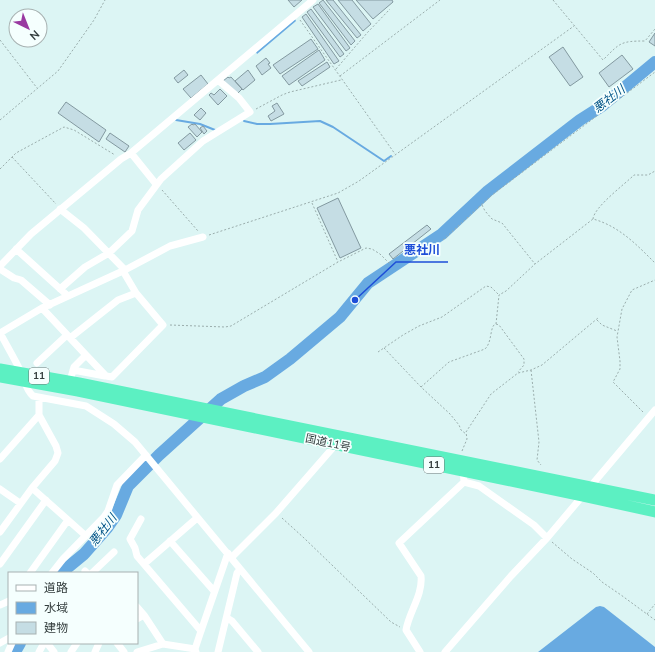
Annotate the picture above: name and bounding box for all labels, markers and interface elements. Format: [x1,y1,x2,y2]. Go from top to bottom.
north arrow [8,8,48,48]
text: N [26,27,43,43]
water label: 悪社川 [590,80,630,116]
callout: 悪社川 [396,238,448,262]
text: 悪社川 [404,242,440,258]
road number: 11 [29,368,49,384]
street label: 国道11号 [304,431,352,455]
road number: 11 [424,457,444,473]
water label: 悪社川 [86,509,122,549]
legend [8,572,138,644]
text: 道路 [44,580,68,596]
text: 水域 [44,600,68,616]
text: 建物 [44,620,68,636]

